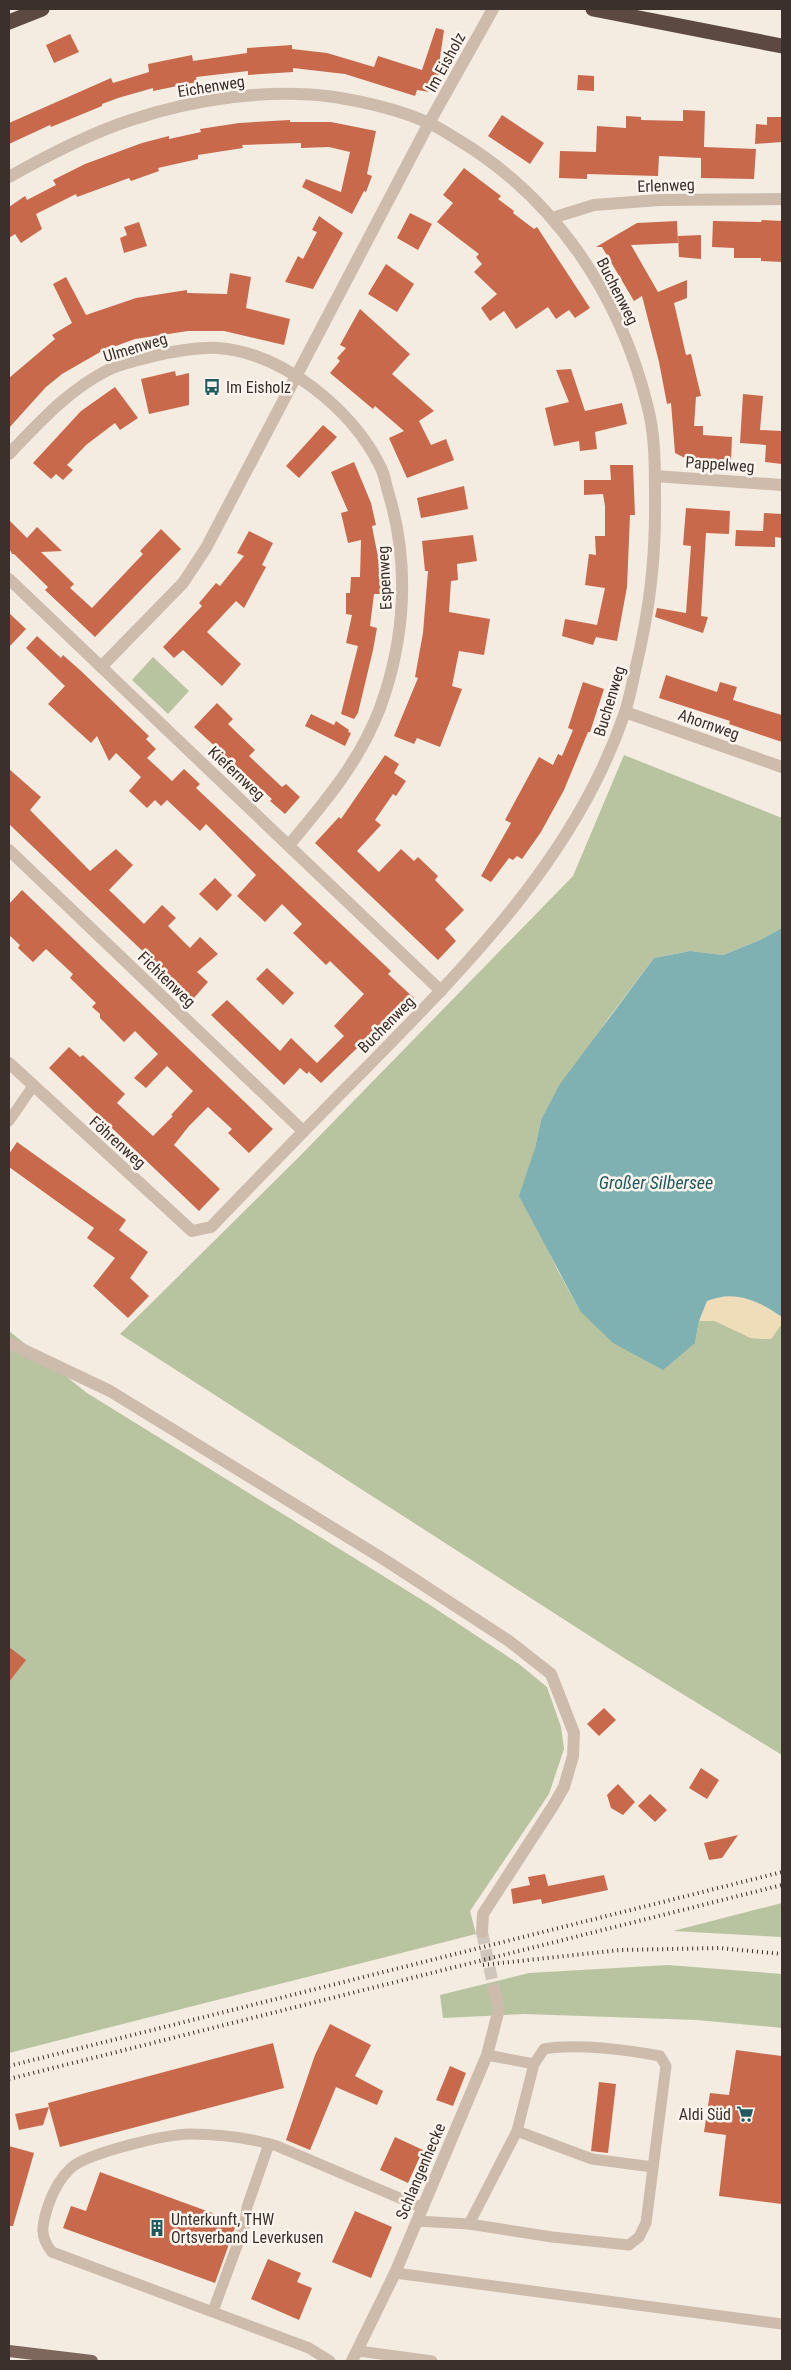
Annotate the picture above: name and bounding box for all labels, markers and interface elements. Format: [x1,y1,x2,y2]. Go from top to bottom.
street label: Im Eisholz [421,29,470,95]
street label: Eichenweg [176,72,246,101]
street label: Erlenweg [637,175,695,196]
street label: Buchenweg [593,255,643,328]
street label: Ulmenweg [101,329,169,366]
bus stop icon: Im Eisholz [202,377,222,397]
place label: Im Eisholz [226,378,291,397]
street label: Pappelweg [685,453,755,476]
street label: Espenweg [373,545,396,611]
street label: Buchenweg [590,664,629,739]
street label: Ahornweg [676,705,742,744]
street label: Kiefernweg [204,742,269,804]
street label: Fichtenweg [134,947,199,1011]
street label: Buchenweg [354,992,419,1057]
street label: Föhrenweg [86,1112,150,1173]
water label: Großer Silbersee [599,1172,713,1193]
supermarket icon: Aldi Süd [735,2104,755,2124]
place label: Aldi Süd [679,2105,731,2124]
street label: Schlangenhecke [392,2120,449,2222]
place label: Unterkunft, THW Ortsverband Leverkusen [171,2210,324,2247]
building icon: Unterkunft, THW Ortsverband Leverkusen [147,2218,167,2238]

